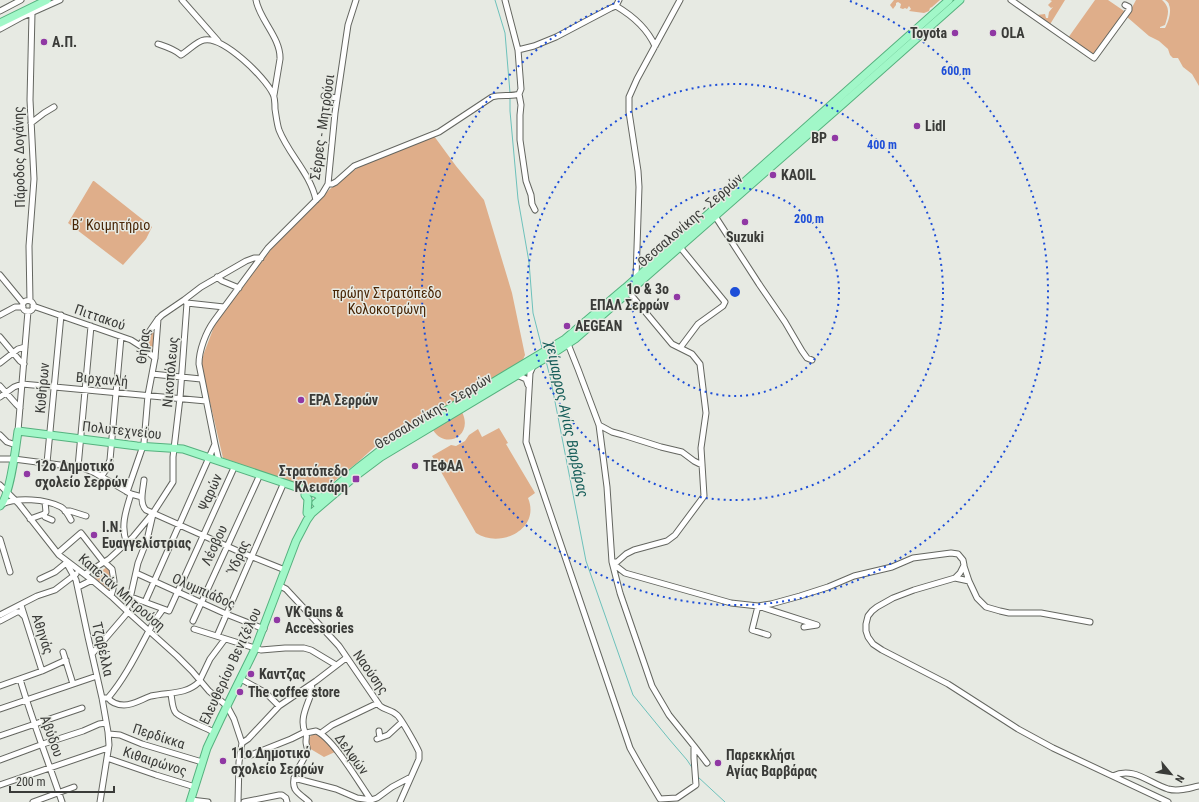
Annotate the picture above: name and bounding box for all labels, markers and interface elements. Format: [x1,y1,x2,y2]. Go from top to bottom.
place label: Toyota [910,25,947,41]
place label: OLA [1001,25,1025,41]
marker: Toyota [950,28,960,38]
marker: OLA [988,28,998,38]
place label: Α.Π. [52,34,77,50]
marker: Α.Π. [39,37,49,47]
text: 600 m [941,64,971,78]
street label: Σέρρες - Μητρούσι [307,73,337,181]
street label: Πάροδος Δογάνης [10,106,28,208]
place label: Lidl [925,118,946,134]
marker: Lidl [912,121,922,131]
place label: BP [811,130,827,146]
marker: BP [830,133,840,143]
text: 400 m [867,138,897,152]
place label: KAOIL [781,167,816,183]
street label: Θεσσαλονίκης - Σερρών [634,170,746,270]
marker: KAOIL [768,170,778,180]
text: 200 m [794,212,824,226]
park label: Β΄ Κοιμητήριο [72,217,150,233]
marker: Suzuki [740,217,750,227]
place label: Suzuki [726,229,764,245]
place label: 1ο & 3ο ΕΠΑΛ Σερρών [590,281,670,313]
park label: πρώην Στρατόπεδο Κολοκοτρώνη [332,285,442,317]
centre of rings [728,285,742,299]
marker: 1ο & 3ο ΕΠΑΛ Σερρών [672,292,682,302]
street label: Πιττακού [72,301,128,333]
place label: AEGEAN [575,318,622,334]
marker: AEGEAN [562,321,572,331]
street label: Θήρας [133,327,153,365]
street label: Νικοπόλεως [159,336,181,408]
water label: χείμαρρος Αγίας Βαρβάρας [541,338,592,499]
street label: Κυθήρων [32,362,52,414]
street label: Βιρχανλή [75,369,129,389]
street label: Θεσσαλονίκης - Σερρών [372,370,494,452]
place label: ΕΡΑ Σερρών [309,392,379,408]
marker: ΕΡΑ Σερρών [296,395,306,405]
street label: Πολυτεχνείου [82,418,163,442]
place label: 12ο Δημοτικό σχολείο Σερρών [35,458,128,491]
place label: ΤΕΦΑΑ [423,458,464,474]
marker: ΤΕΦΑΑ [410,461,420,471]
place label: Στρατόπεδο Κλεισάρη [279,463,348,495]
marker: 12ο Δημοτικό σχολείο Σερρών [22,469,32,479]
street label: Ψαρών [195,471,225,513]
marker: Στρατόπεδο Κλεισάρη [351,474,361,484]
place label: Ι.Ν. Ευαγγελίστριας [102,519,191,551]
street label: Λέσβου [198,522,230,568]
marker: Ι.Ν. Ευαγγελίστριας [89,530,99,540]
street label: Ύδρας [223,538,252,577]
street label: Καπετάν Μητρούση [75,550,169,634]
street label: Ολυμπιάδος [170,570,238,612]
place label: VK Guns & Accessories [285,604,354,636]
street label: Ελευθερίου Βενιζέλου [196,605,264,727]
street label: Αθηνάς [29,612,57,656]
marker: VK Guns & Accessories [272,615,282,625]
street label: Τζαβέλλα [89,620,117,678]
street label: Ναούσης [350,647,392,697]
place label: Καντζας [259,666,305,682]
marker: Καντζας [246,669,256,679]
place label: The coffee store [248,684,340,700]
marker: The coffee store [235,687,245,697]
street label: Αβύδου [37,713,67,759]
street label: Περδίκκα [131,720,187,752]
street label: Δελφών [331,730,372,778]
street label: Κιθαιρώνος [121,743,189,779]
place label: 11ο Δημοτικό σχολείο Σερρών [231,745,324,778]
place label: Παρεκκλήσι Αγίας Βαρβάρας [726,747,817,779]
north arrow [1151,754,1191,794]
marker: 11ο Δημοτικό σχολείο Σερρών [218,756,228,766]
marker: Παρεκκλήσι Αγίας Βαρβάρας [713,758,723,768]
scale bar [10,768,114,794]
text: N [1172,773,1187,785]
text: 200 m [16,775,46,789]

